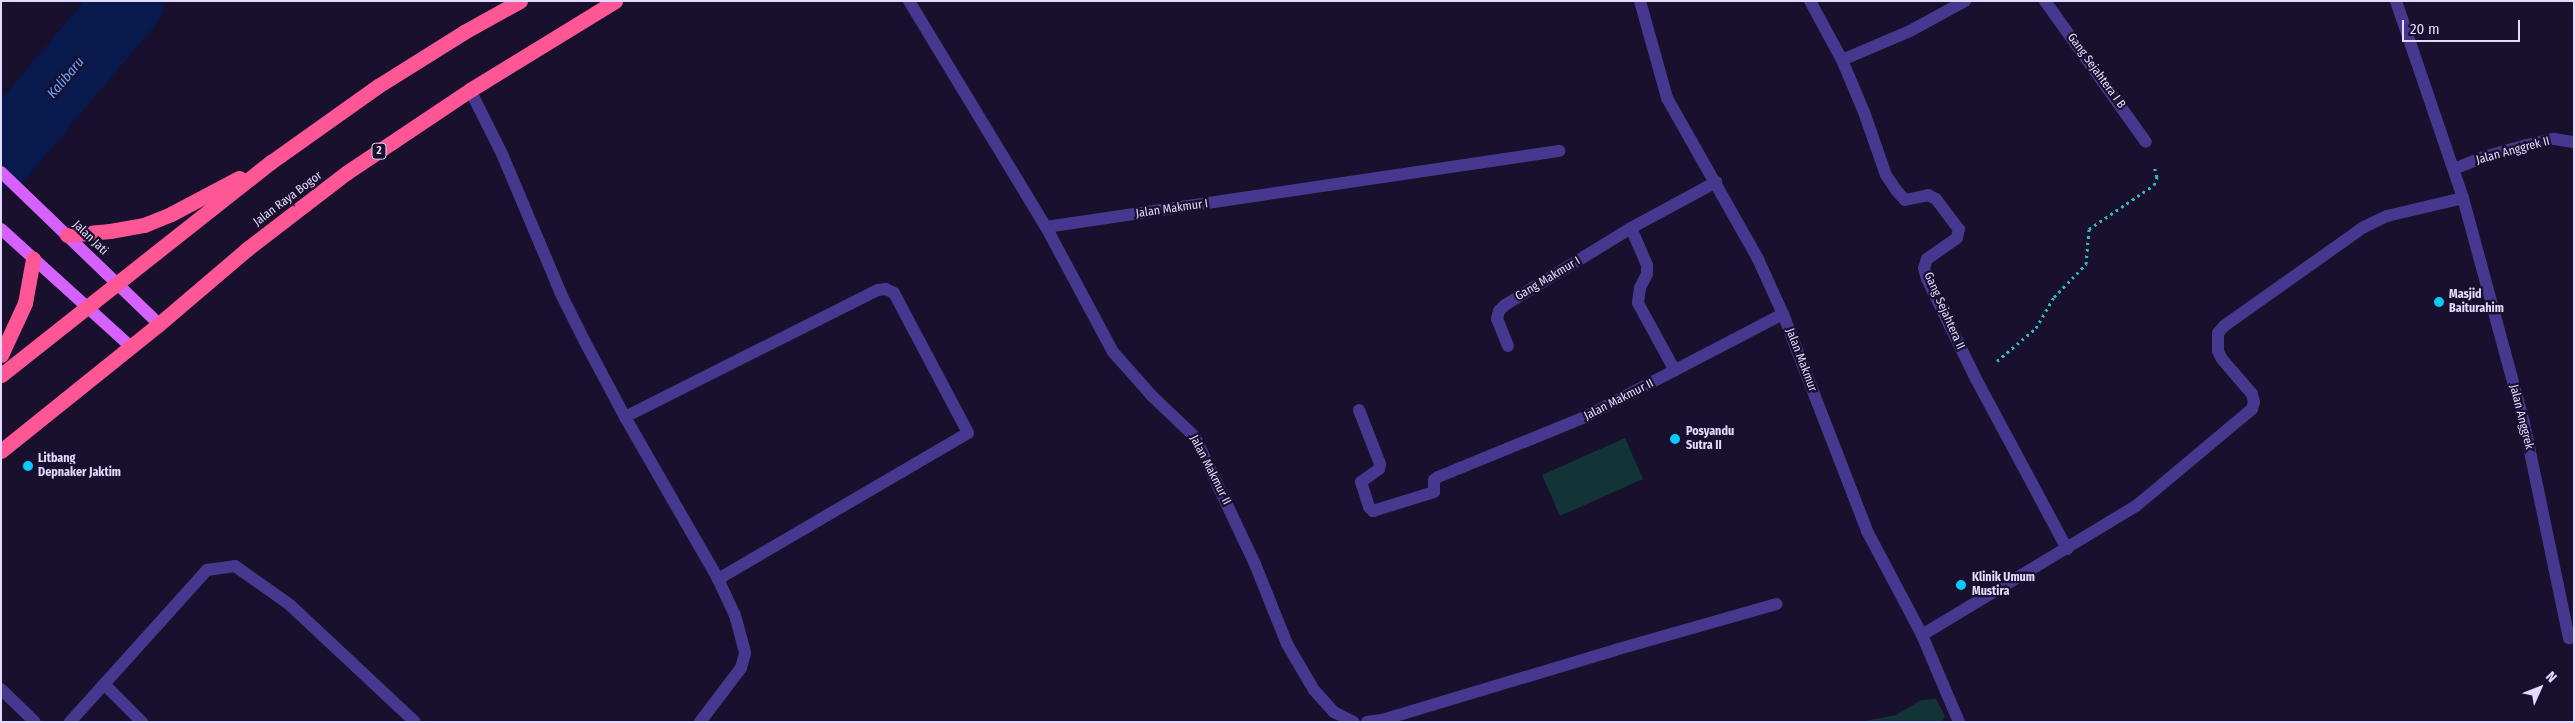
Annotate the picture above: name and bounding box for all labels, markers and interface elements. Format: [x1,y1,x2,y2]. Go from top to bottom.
scale bar [2405,10,2522,42]
text: 20 m [2410,20,2440,38]
street label: Gang Sejahtera I B [2064,31,2128,111]
water label: Kalibaru [44,54,88,102]
street label: Jalan Anggrek II [2475,134,2551,168]
road number: 2 [370,142,388,160]
street label: Jalan Raya Bogor [251,169,325,229]
street label: Jalan Makmur I [1135,197,1209,221]
street label: Jalan Jati [69,218,111,258]
street label: Gang Makmur I [1513,254,1583,304]
street label: Gang Sejahtera II [1921,270,1967,352]
place label: Masjid Baiturahim [2449,288,2504,316]
marker: Masjid Baiturahim [2433,296,2445,308]
street label: Jalan Makmur [1782,326,1820,394]
street label: Jalan Makmur II [1582,376,1656,424]
street label: Jalan Anggrek [2506,383,2536,451]
place label: Posyandu Sutra II [1686,425,1734,453]
marker: Posyandu Sutra II [1668,432,1682,446]
street label: Jalan Makmur II [1186,433,1234,507]
place label: Litbang Depnaker Jaktim [38,452,121,480]
marker: Litbang Depnaker Jaktim [22,460,34,472]
place label: Klinik Umum Mustira [1972,571,2035,599]
marker: Klinik Umum Mustira [1954,578,1968,592]
north arrow [2515,663,2565,713]
text: N [2542,668,2560,686]

